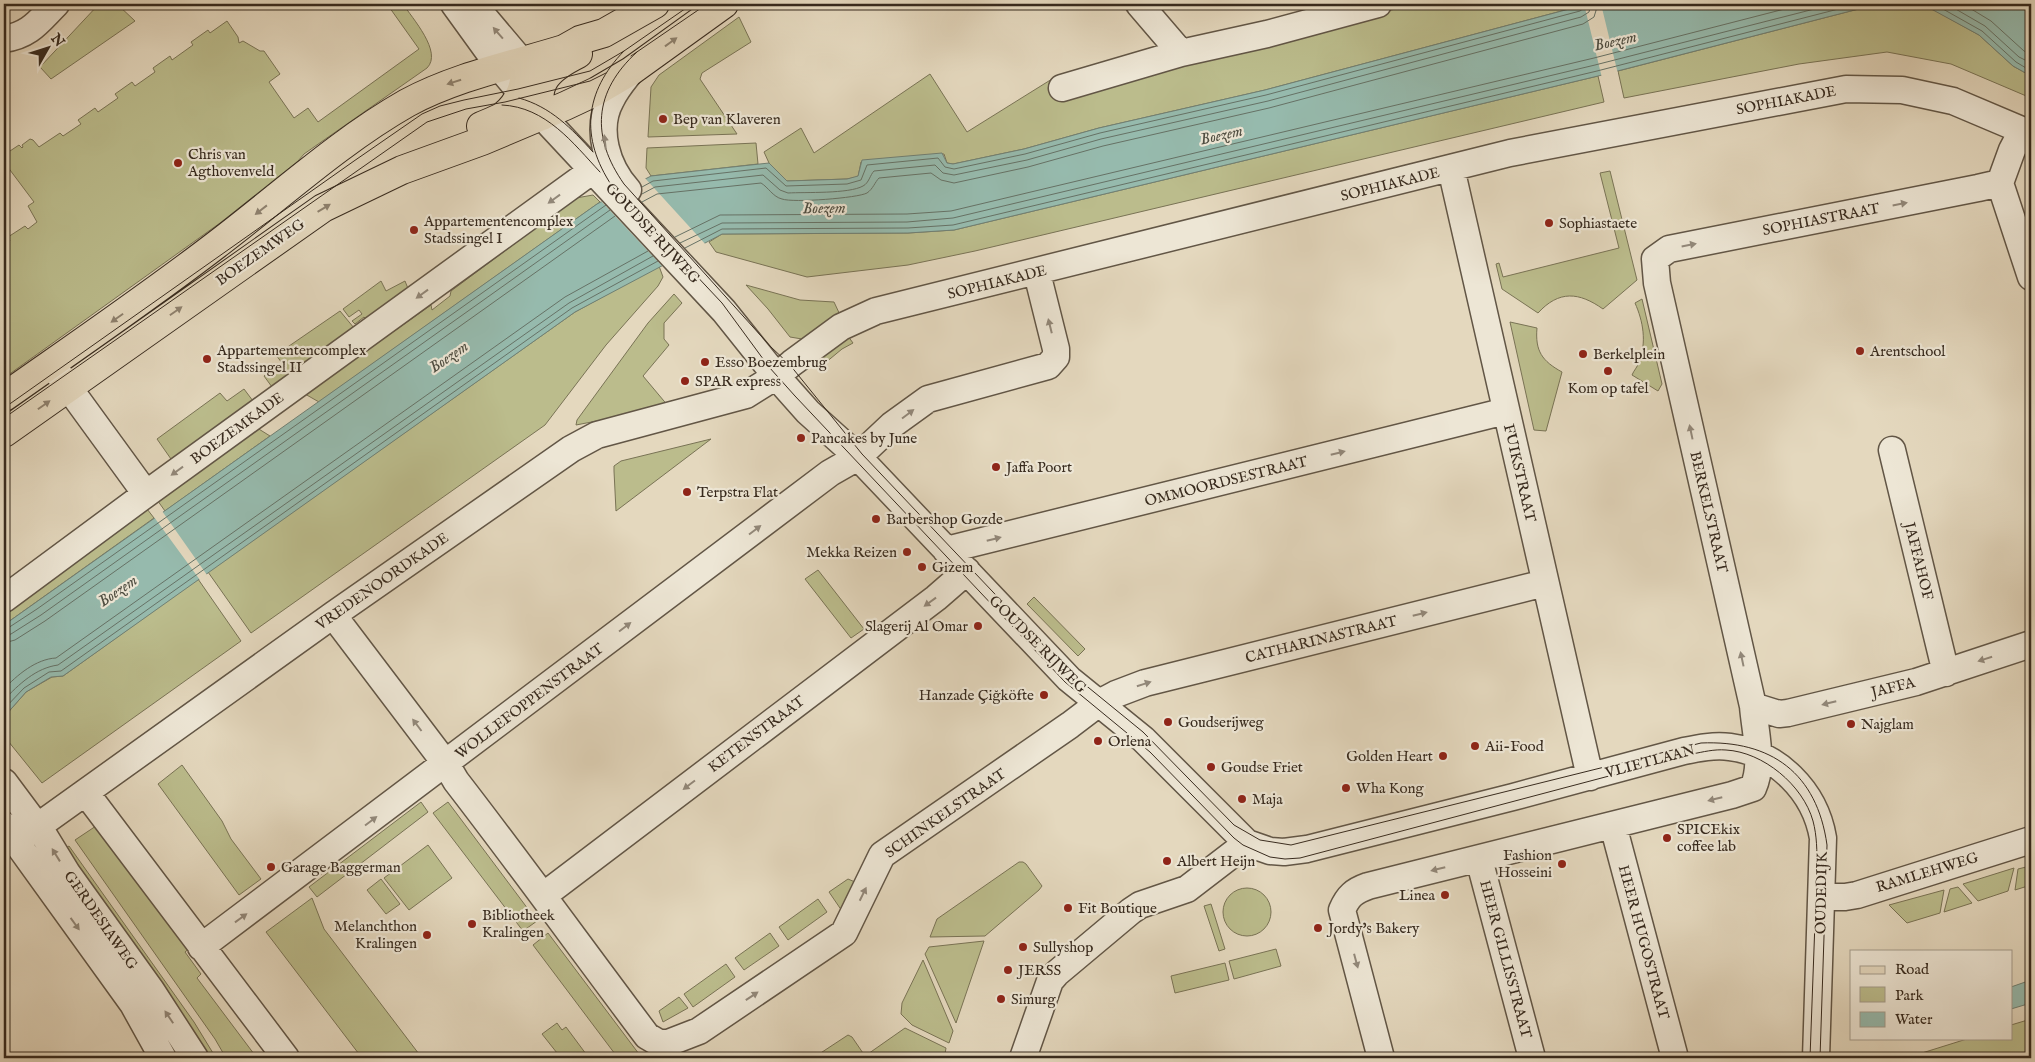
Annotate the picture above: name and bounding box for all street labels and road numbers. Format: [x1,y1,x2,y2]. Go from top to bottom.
street label: SOPHIAKADE [1735,81,1838,119]
street label: SOPHIAKADE [1339,163,1442,206]
street label: GOUDSE RIJWEG [601,179,704,288]
street label: SOPHIASTRAAT [1761,199,1881,240]
street label: BOEZEMWEG [212,215,308,290]
street label: SOPHIAKADE [946,261,1049,304]
street label: BOEZEMKADE [187,388,288,469]
street label: FUIKSTRAAT [1499,422,1540,524]
street label: BERKELSTRAAT [1685,449,1732,575]
street label: OMMOORDSESTRAAT [1143,452,1310,511]
street label: JAFFAHOF [1899,518,1937,602]
street label: VREDENOORDKADE [311,528,452,635]
street label: GOUDSE RIJWEG [985,591,1091,697]
street label: CATHARINASTRAAT [1243,611,1399,668]
street label: WOLLEFOPPENSTRAAT [451,639,607,764]
street label: JAFFA [1867,673,1918,703]
street label: KETENSTRAAT [704,692,808,777]
street label: VLIETLAAN [1602,740,1697,783]
street label: SCHINKELSTRAAT [881,764,1010,862]
street label: RAMLEHWEG [1874,848,1981,897]
street label: OUDEDIJK [1811,851,1832,934]
street label: HEER HUGOSTRAAT [1614,863,1673,1021]
street label: GERDESIAWEG [59,867,142,973]
street label: HEER GILLISSTRAAT [1475,878,1536,1040]

